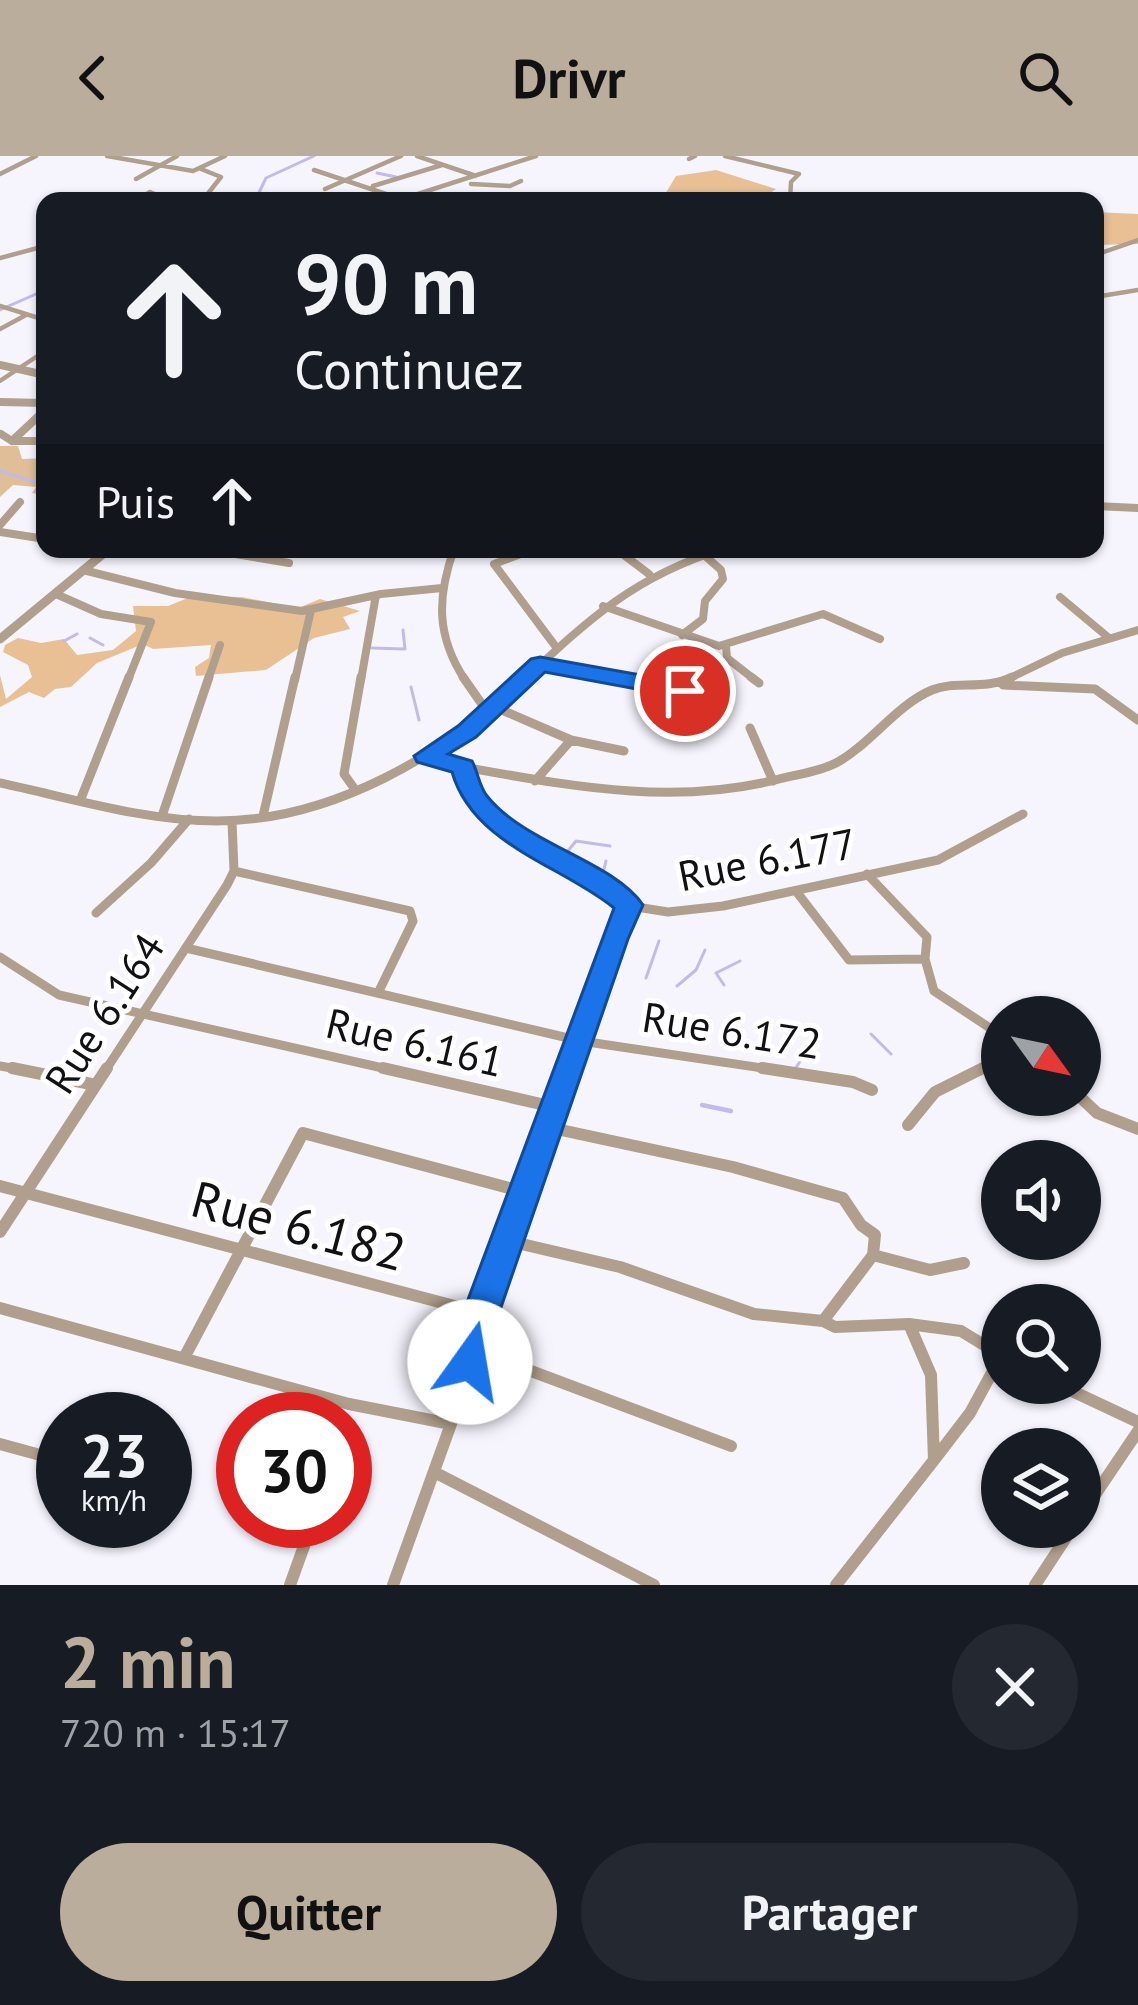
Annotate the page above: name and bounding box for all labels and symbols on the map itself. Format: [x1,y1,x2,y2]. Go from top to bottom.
pin [634,640,736,742]
street label: Rue 6.177 [673,815,861,903]
street label: Rue 6.164 [32,922,176,1104]
street label: Rue 6.172 [639,989,825,1071]
street label: Rue 6.161 [321,995,509,1089]
north arrow [981,996,1101,1116]
street label: Rue 6.182 [185,1165,413,1285]
position arrow [407,1299,533,1425]
speed limit sign: 30 [216,1392,372,1548]

